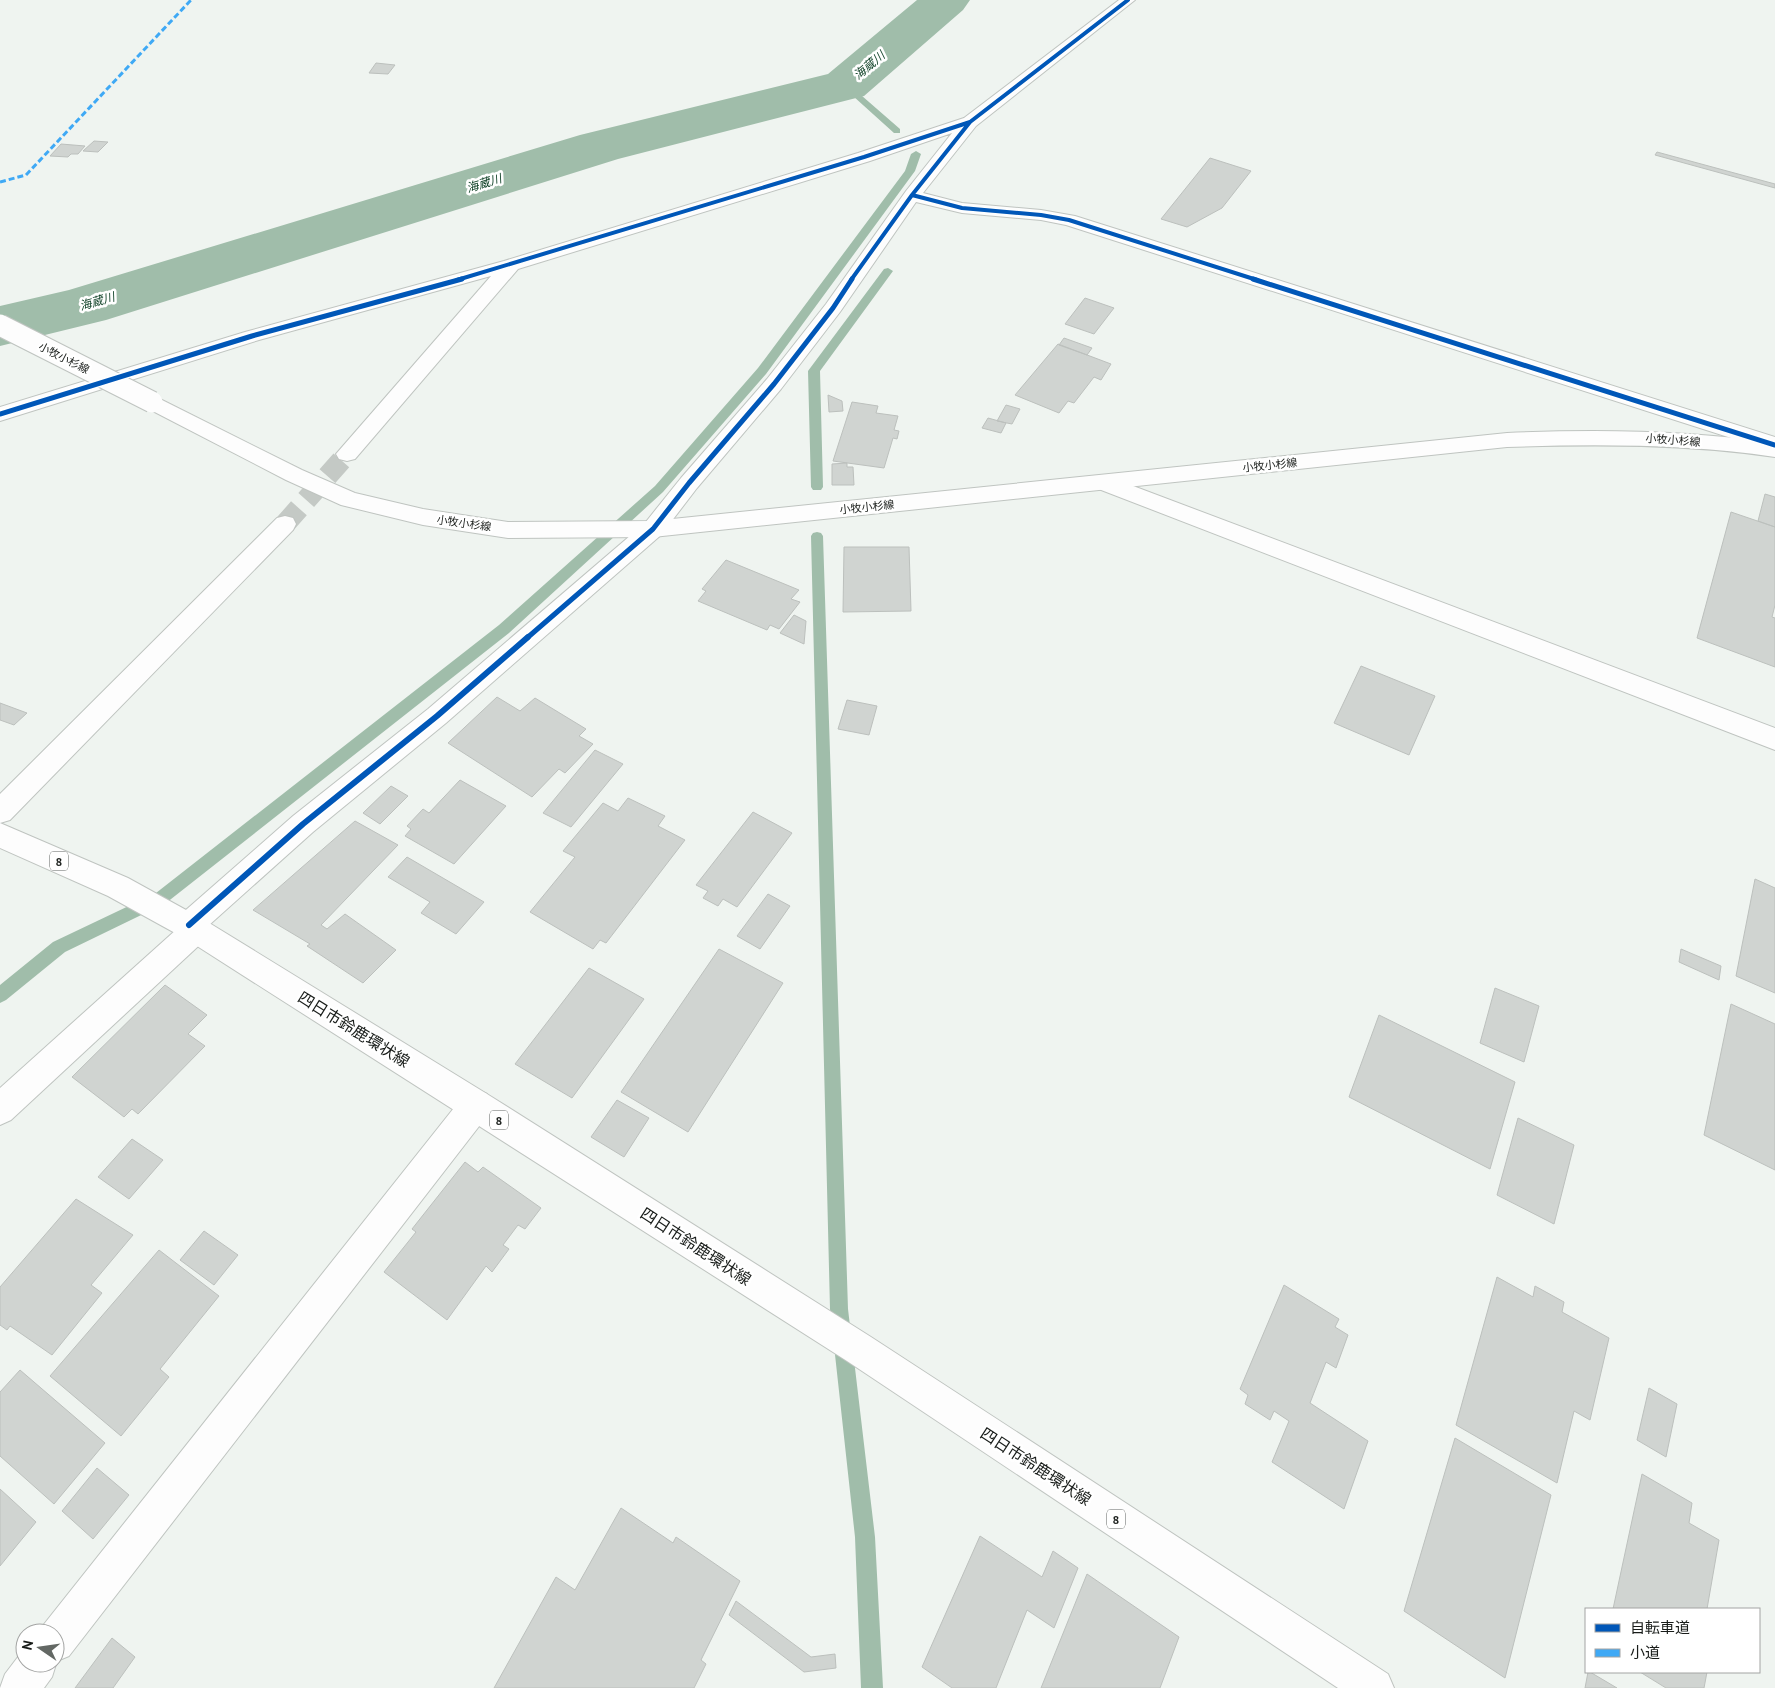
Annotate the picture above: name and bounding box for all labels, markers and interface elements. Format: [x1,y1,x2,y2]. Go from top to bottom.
water label: 海蔵川 [850,46,889,82]
water label: 海蔵川 [465,170,505,195]
water label: 海蔵川 [78,288,118,313]
street label: 小牧小杉線 [36,339,92,377]
street label: 小牧小杉線 [1645,431,1701,449]
street label: 小牧小杉線 [1242,455,1298,475]
street label: 小牧小杉線 [839,497,895,517]
street label: 小牧小杉線 [436,512,492,534]
road number: 8 [50,851,68,870]
street label: 四日市鈴鹿環状線 [294,987,414,1071]
road number: 8 [490,1110,508,1130]
street label: 四日市鈴鹿環状線 [637,1203,755,1289]
street label: 四日市鈴鹿環状線 [977,1423,1095,1509]
road number: 8 [1107,1510,1125,1528]
legend [1585,1608,1760,1673]
text: 自転車道 [1630,1618,1690,1637]
north arrow [15,1623,65,1673]
text: N [18,1639,37,1652]
text: 小道 [1630,1643,1660,1662]

